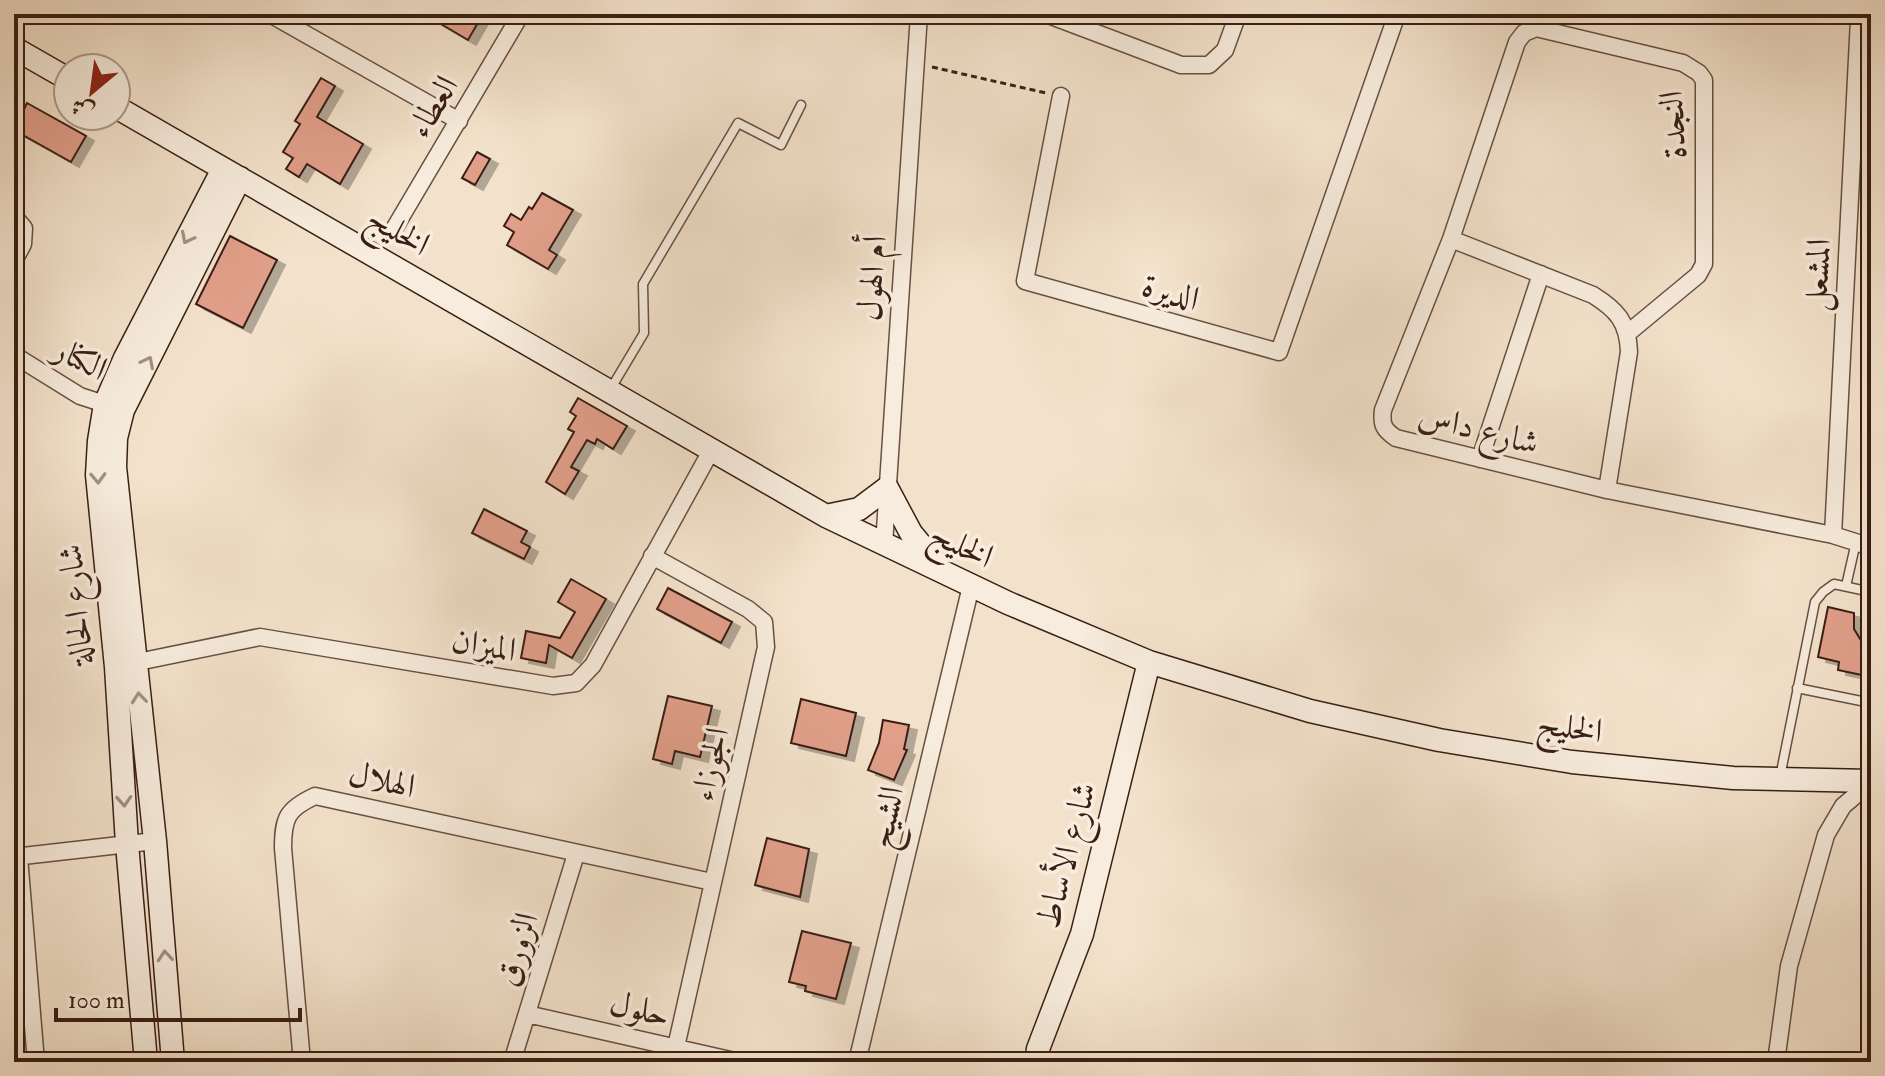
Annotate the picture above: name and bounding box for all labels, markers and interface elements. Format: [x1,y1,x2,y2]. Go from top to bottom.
north arrow [52,52,132,132]
street label: العطاء [398,68,469,146]
street label: النجدة [1650,89,1697,160]
text: ش [66,91,99,126]
street label: الخليج [355,196,437,273]
one-way arrow [181,230,197,244]
street label: أم الهول [845,234,904,323]
street label: المشعل [1794,237,1842,313]
street label: الديرة [1137,264,1204,321]
street label: الكنار [43,326,114,391]
one-way arrow [138,355,154,370]
street label: شارع داس [1413,394,1543,471]
one-way arrow [90,472,107,485]
street label: الخليج [919,512,1000,586]
street label: شارع الحالة [49,542,110,669]
street label: الميزان [448,619,519,672]
one-way arrow [131,691,148,704]
street label: الخليج [1533,702,1605,761]
street label: الجوزاء [681,723,740,805]
street label: الهلال [344,752,419,808]
street label: شارع الأساط [1023,777,1112,935]
street label: الشيح [858,782,922,855]
one-way arrow [115,795,132,808]
street label: الزورق [486,907,549,992]
one-way arrow [156,949,173,962]
scale bar [56,972,300,1022]
street label: حلول [605,982,674,1037]
text: 100 m [68,985,125,1016]

